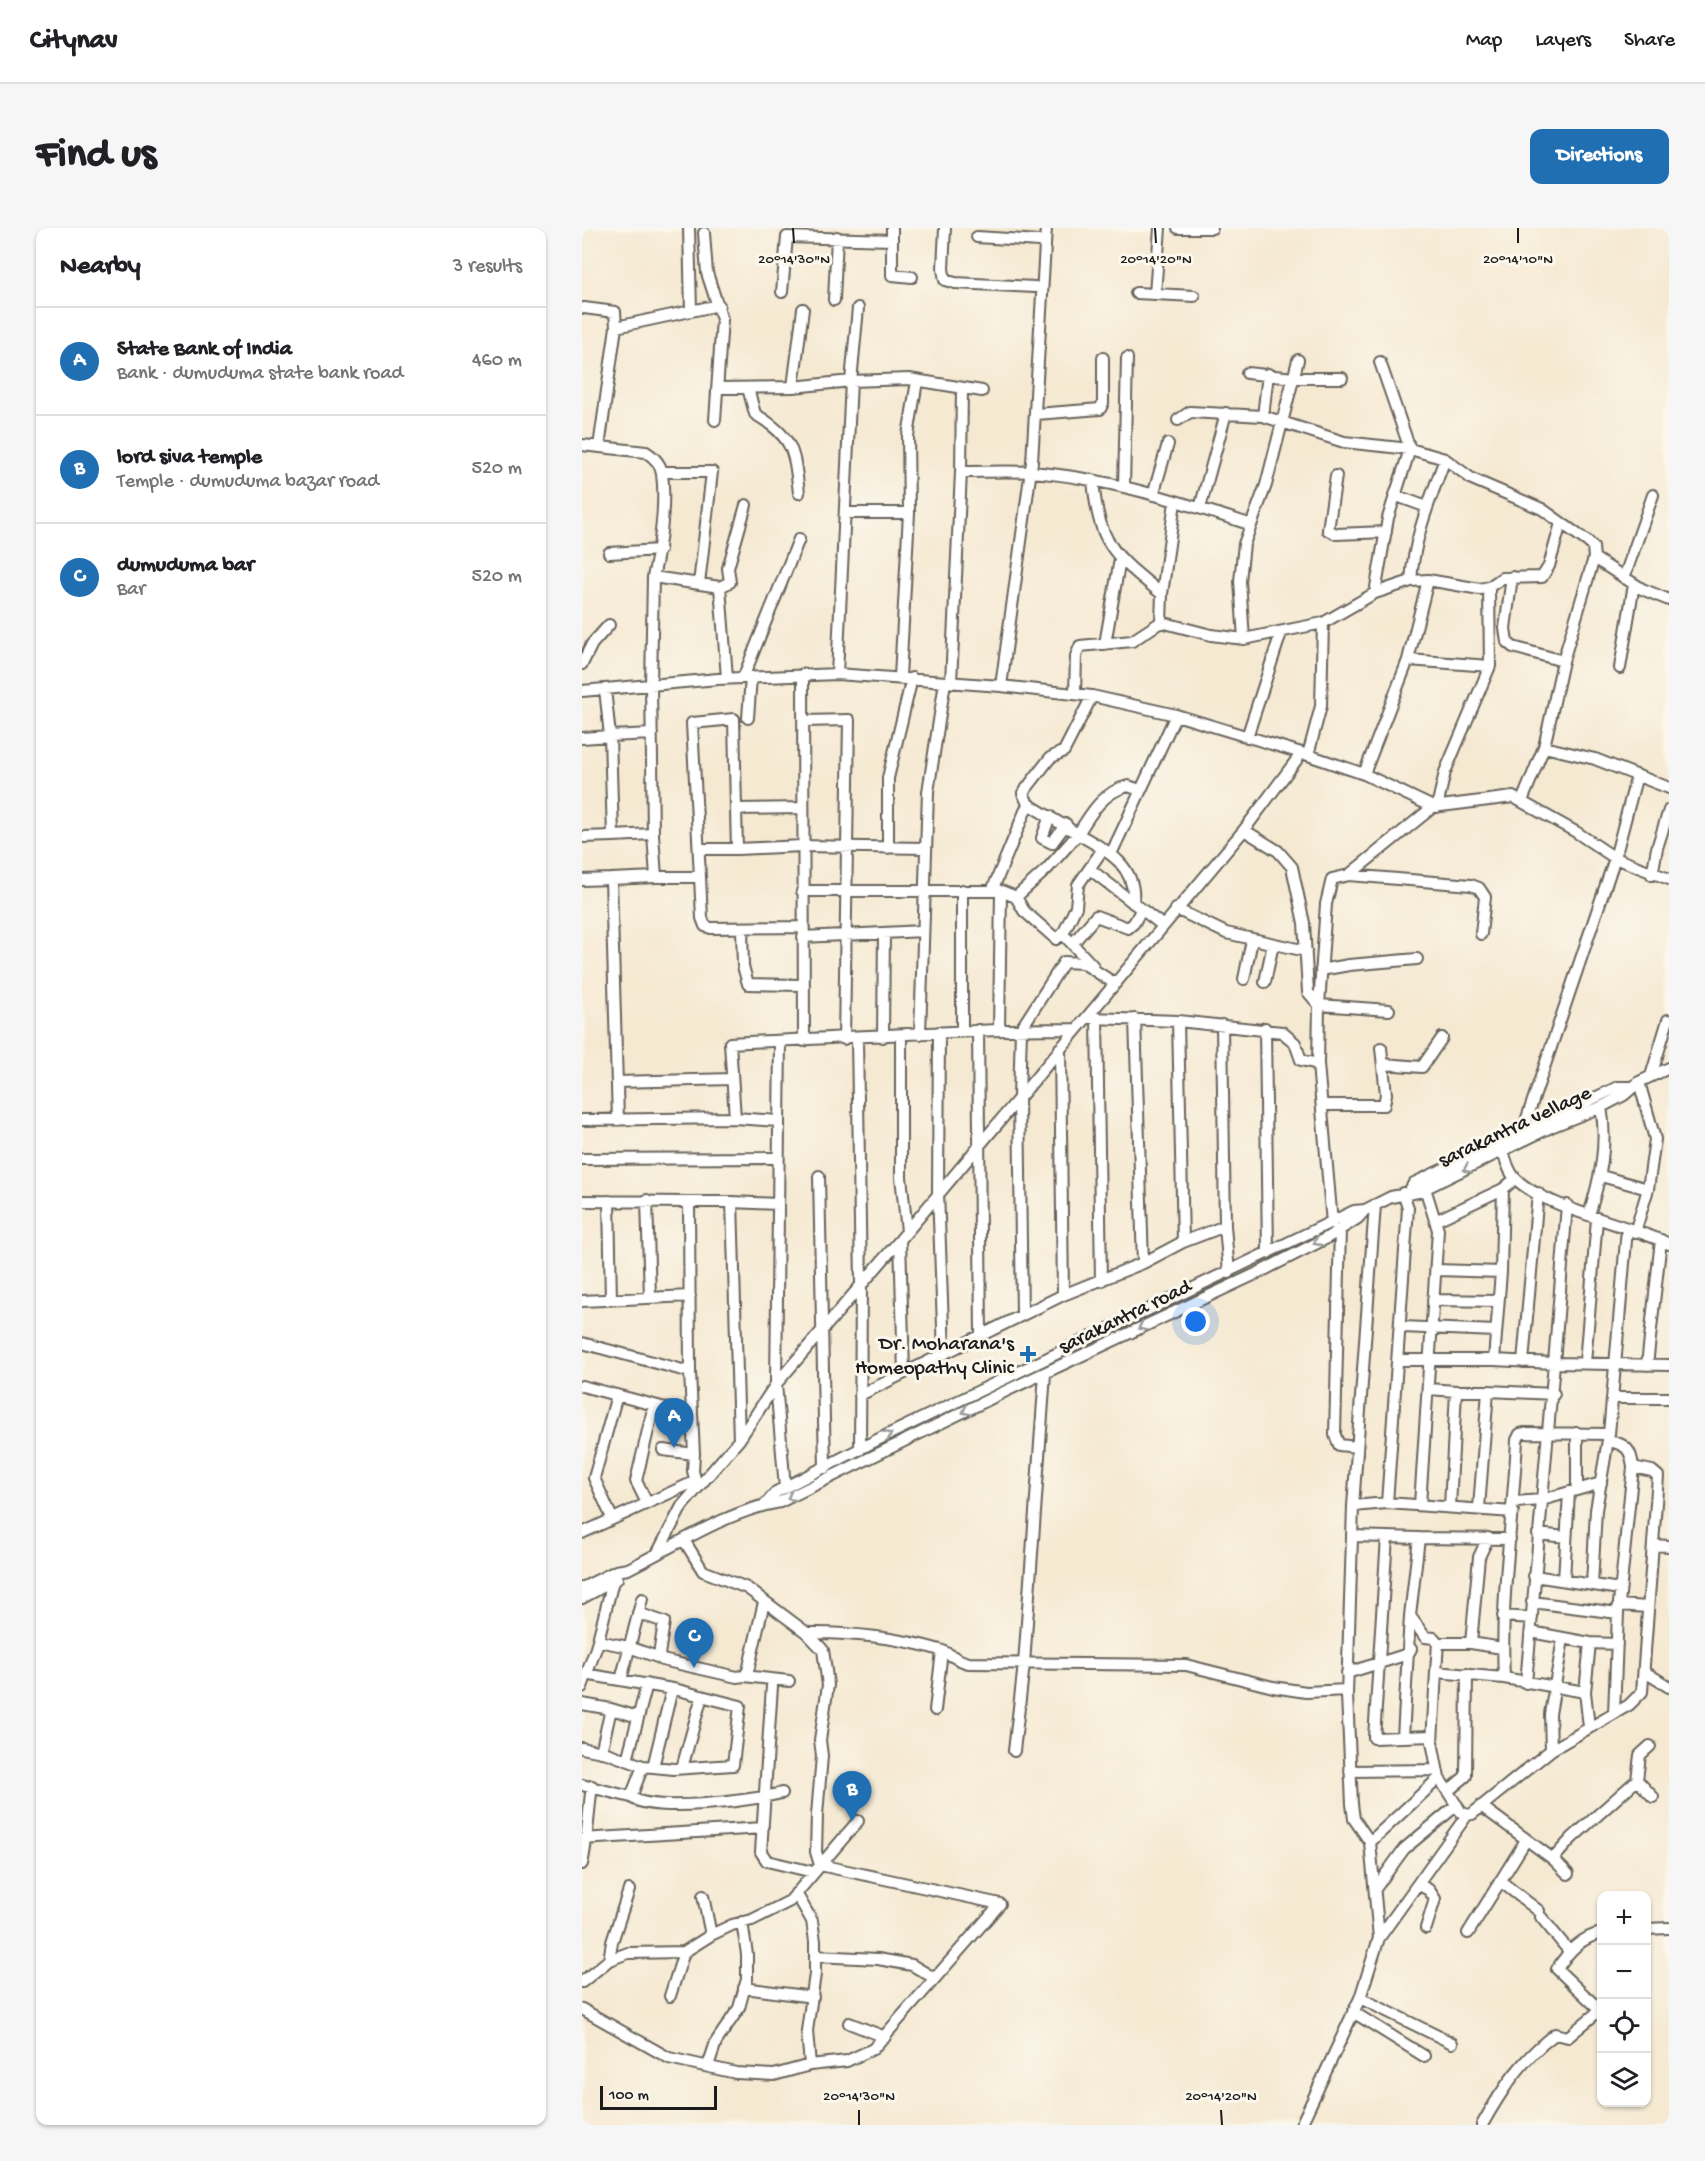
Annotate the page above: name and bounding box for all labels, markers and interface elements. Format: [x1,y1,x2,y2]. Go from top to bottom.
text: Citynav [30,25,118,58]
text: Map [1466,29,1502,54]
text: Layers [1535,29,1591,54]
text: Share [1624,29,1675,54]
button: Directions [1530,129,1669,184]
text: Find us [36,132,156,181]
text: 20°14'30"N [758,251,830,269]
text: 20°14'20"N [1120,251,1192,269]
text: 20°14'10"N [1483,251,1553,269]
text: Nearby [60,252,141,283]
text: 3 results [453,256,522,279]
text: State Bank of India [117,337,292,363]
text: A [74,350,85,373]
text: 460 m [472,350,522,373]
text: Bank · dumuduma state bank road [117,363,403,386]
text: lord siva temple [117,445,262,471]
text: B [74,458,85,481]
text: 520 m [471,458,522,481]
text: Temple · dumuduma bazar road [117,471,379,494]
text: dumuduma bar [117,553,254,579]
text: C [74,566,85,589]
text: 520 m [471,566,522,589]
text: Bar [117,579,145,602]
street label: sarakantra vellage [1435,1081,1597,1175]
one-way arrow [1463,1161,1474,1173]
one-way arrow [1313,1235,1324,1246]
street label: sarakantra road [1055,1275,1197,1361]
your location [1181,1307,1210,1336]
one-way arrow [1137,1320,1148,1332]
place label: Dr. Moharana's Homeopathy Clinic [855,1333,1015,1382]
marker: Dr. Moharana's Homeopathy Clinic [1019,1345,1037,1363]
pin: A [654,1398,694,1448]
one-way arrow [961,1403,972,1415]
one-way arrow [882,1431,893,1443]
one-way arrow [786,1490,797,1501]
pin: C [674,1618,714,1668]
pin: B [832,1772,872,1821]
map controls [1597,1891,1651,2107]
button: + [1597,1891,1651,1945]
button: − [1597,1945,1651,1999]
button: locate [1597,1999,1651,2053]
button: layers [1597,2053,1651,2107]
scale bar [600,2083,717,2110]
text: 100 m [609,2087,649,2106]
text: 20°14'30"N [823,2088,895,2106]
text: 20°14'20"N [1185,2088,1257,2106]

